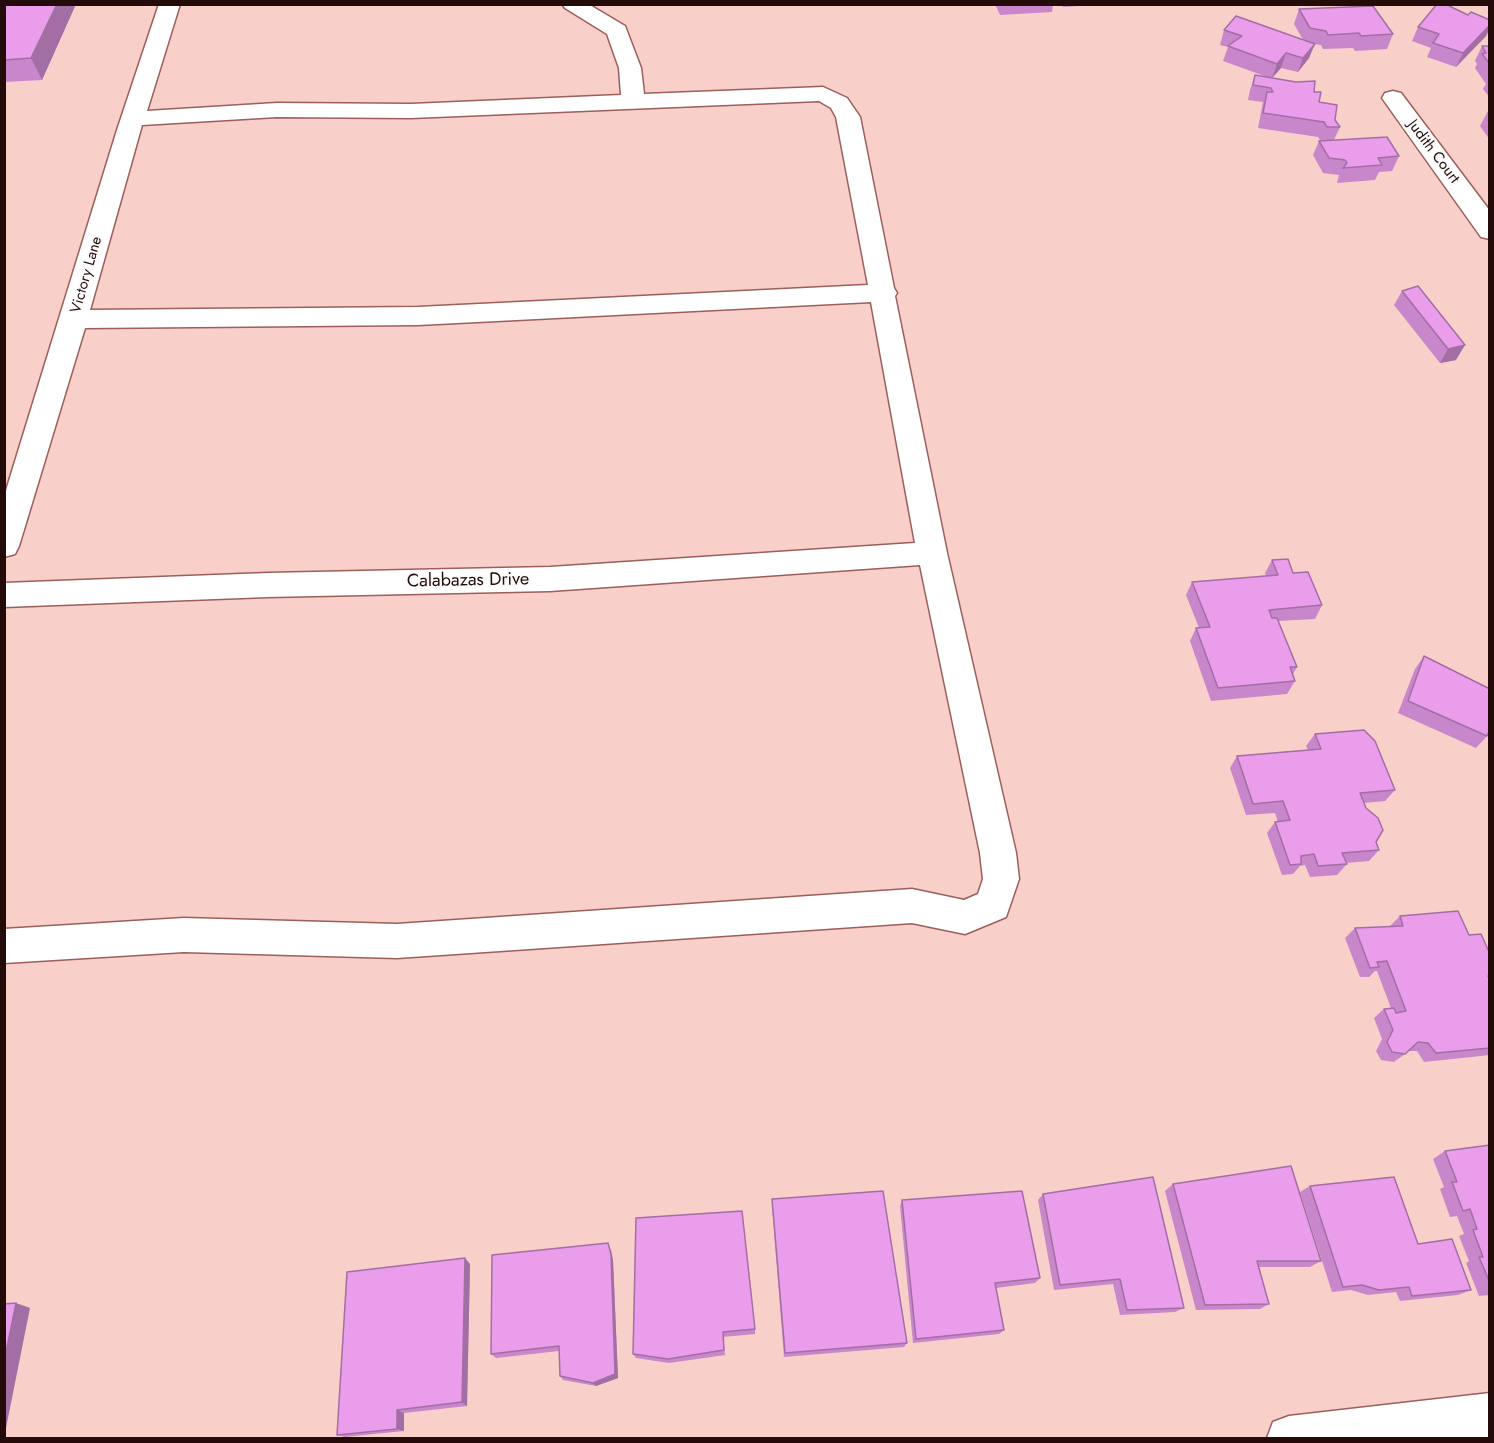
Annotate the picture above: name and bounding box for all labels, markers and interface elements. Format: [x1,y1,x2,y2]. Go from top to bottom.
street label: Judith Court [1403,117,1463,187]
street label: Victory Lane [67,235,107,315]
street label: Calabazas Drive [407,569,529,593]

